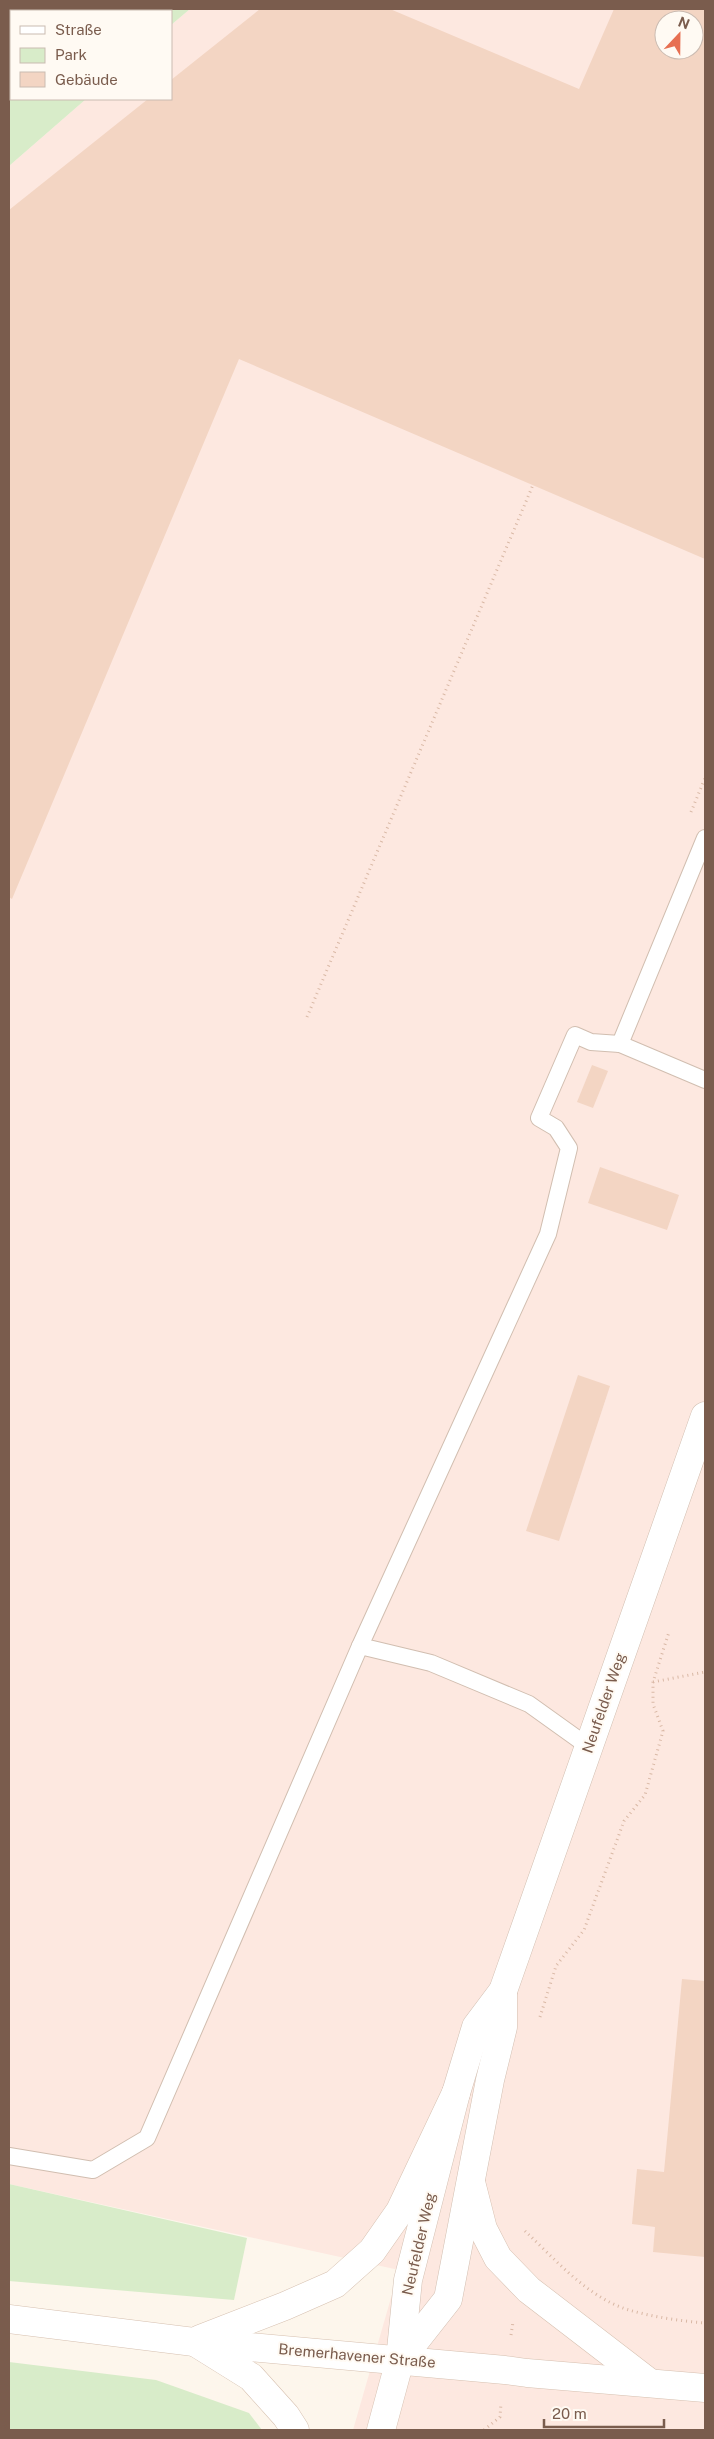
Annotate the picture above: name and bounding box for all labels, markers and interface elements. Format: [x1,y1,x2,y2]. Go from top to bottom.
legend [10,10,172,100]
north arrow [654,10,704,60]
text: N [676,13,692,32]
text: Straße [55,21,102,38]
text: Park [55,46,87,63]
text: Gebäude [55,71,118,88]
street label: Neufelder Weg [578,1650,629,1755]
street label: Neufelder Weg [398,2191,439,2297]
street label: Bremerhavener Straße [278,2340,436,2371]
scale bar [544,2396,664,2428]
text: 20 m [552,2405,587,2422]

